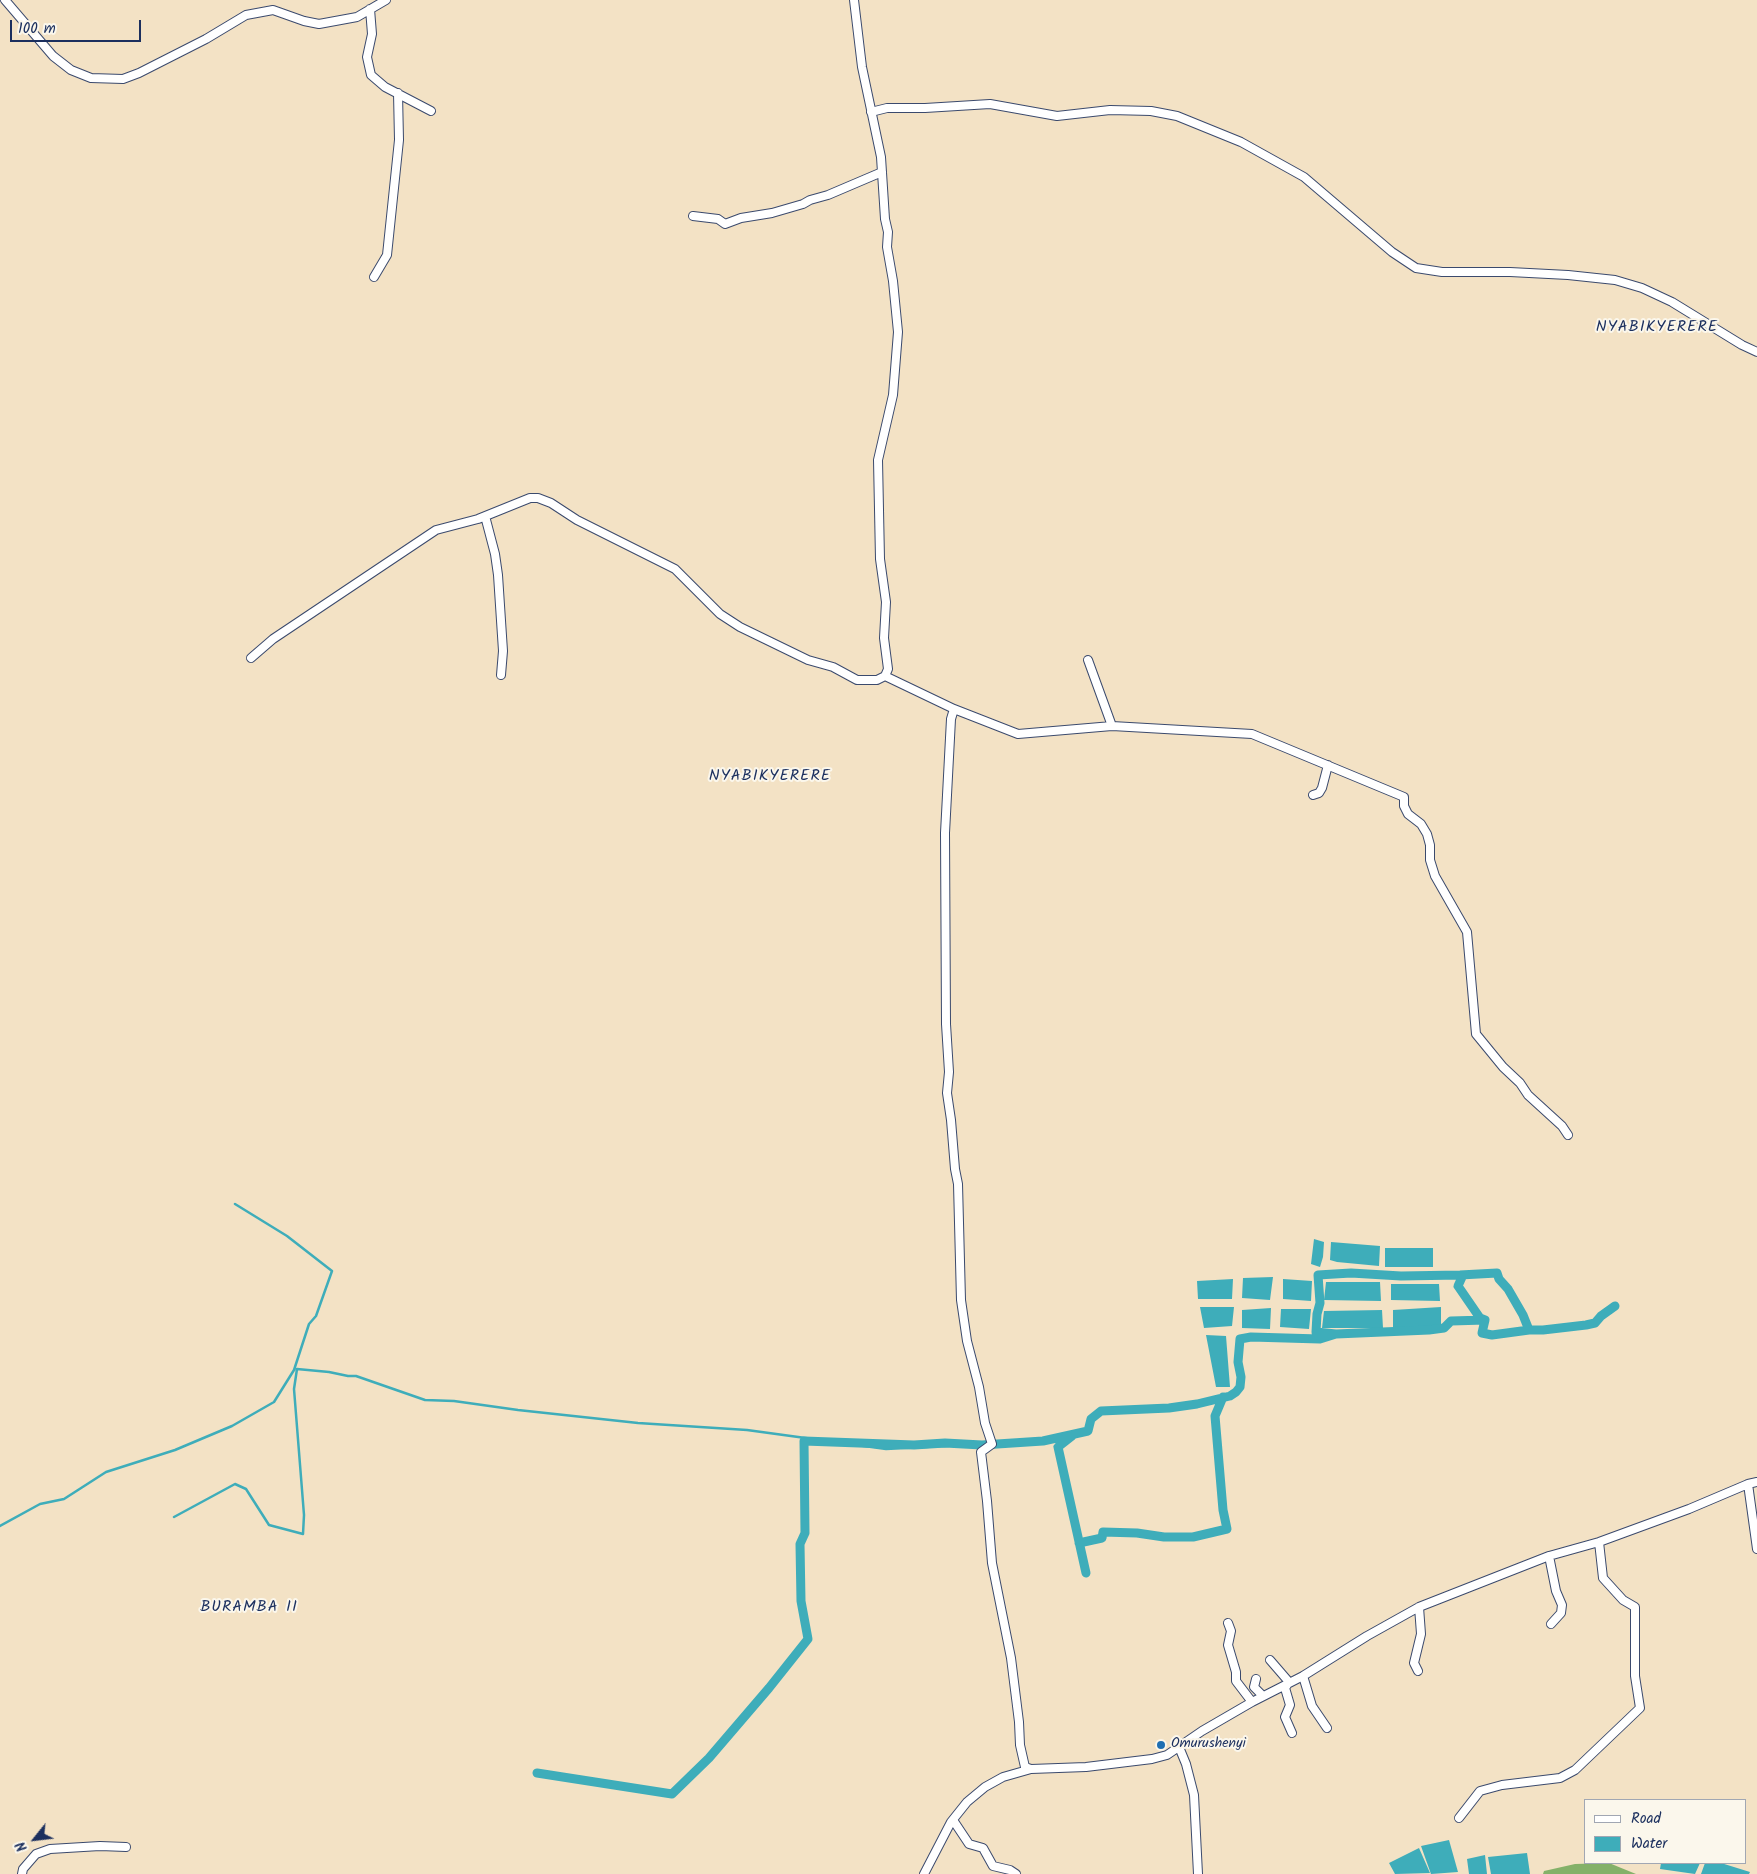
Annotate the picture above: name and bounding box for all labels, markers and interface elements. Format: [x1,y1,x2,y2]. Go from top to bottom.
scale bar [12,10,144,42]
text: 100 m [18,17,56,41]
district label: NYABIKYERERE [1594,318,1720,338]
district label: NYABIKYERERE [707,767,833,787]
district label: BURAMBA II [199,1598,299,1618]
place label: Omurushenyi [1171,1737,1246,1753]
marker: Omurushenyi [1155,1739,1167,1751]
legend [1584,1799,1747,1864]
text: Road [1631,1807,1661,1831]
north arrow [10,1814,60,1864]
text: Water [1631,1832,1667,1856]
text: N [10,1837,34,1855]

